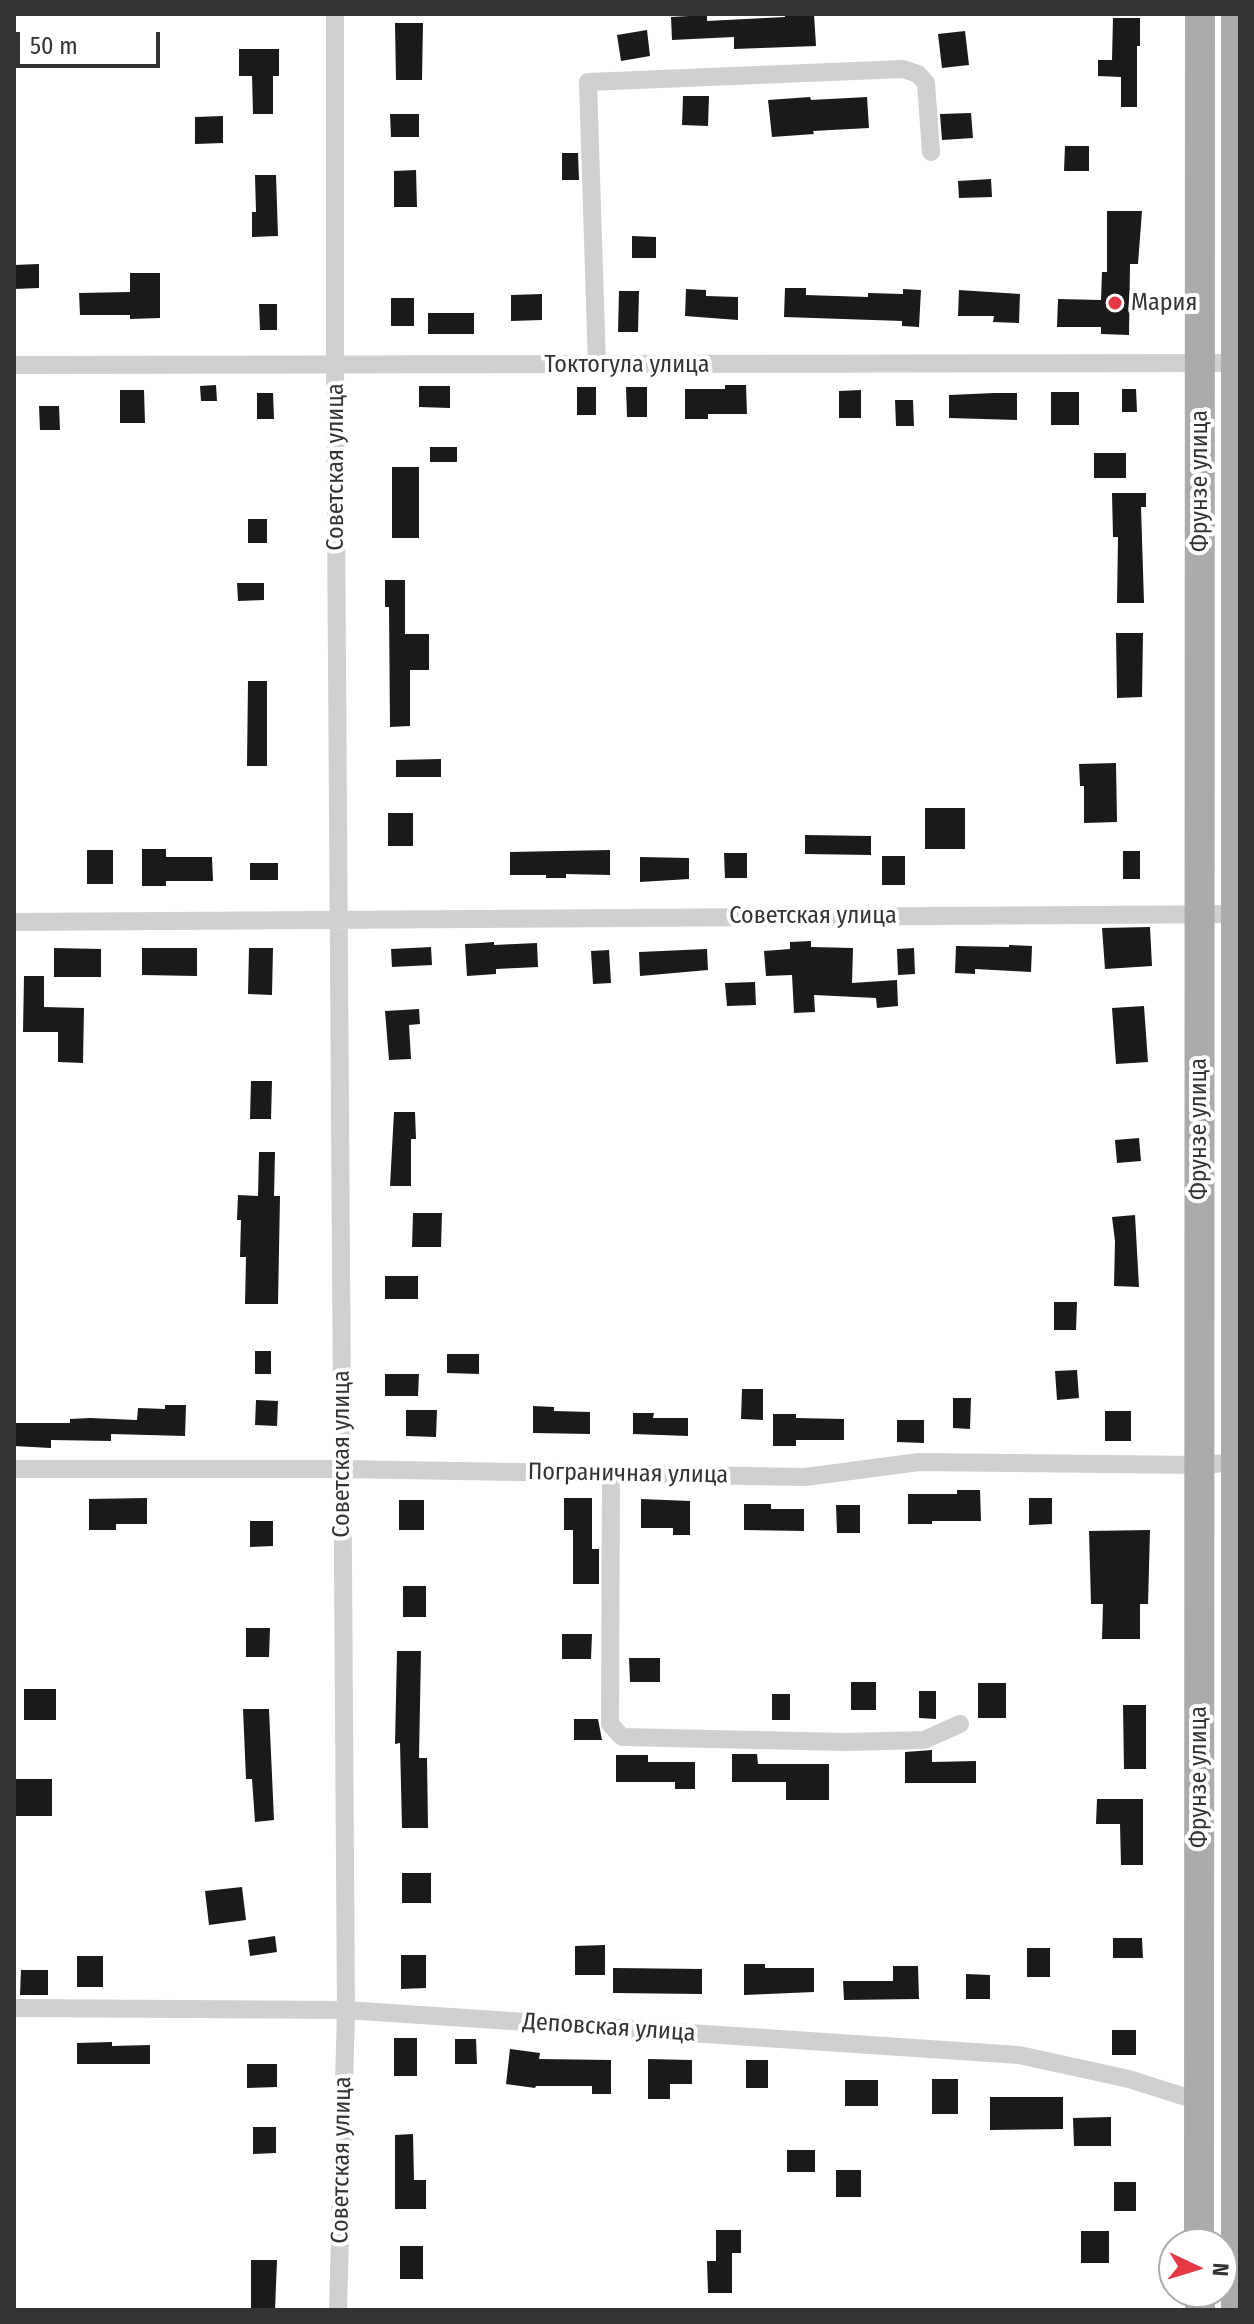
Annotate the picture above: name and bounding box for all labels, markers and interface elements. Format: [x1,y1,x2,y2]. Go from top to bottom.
scale bar [20,16,164,66]
text: 50 m [30,32,78,60]
place label: Мария [1131,289,1197,317]
marker: Мария [1106,294,1124,312]
street label: Токтогула улица [544,351,710,379]
street label: Советская улица [322,383,350,551]
street label: Фрунзе улица [1186,410,1214,552]
street label: Советская улица [729,902,897,930]
street label: Фрунзе улица [1185,1058,1213,1200]
street label: Советская улица [328,1370,356,1538]
street label: Пограничная улица [528,1458,728,1490]
street label: Фрунзе улица [1185,1706,1213,1848]
street label: Деповская улица [522,2008,696,2048]
street label: Советская улица [326,2076,358,2244]
north arrow [1158,2228,1238,2308]
text: N [1207,2262,1234,2277]

